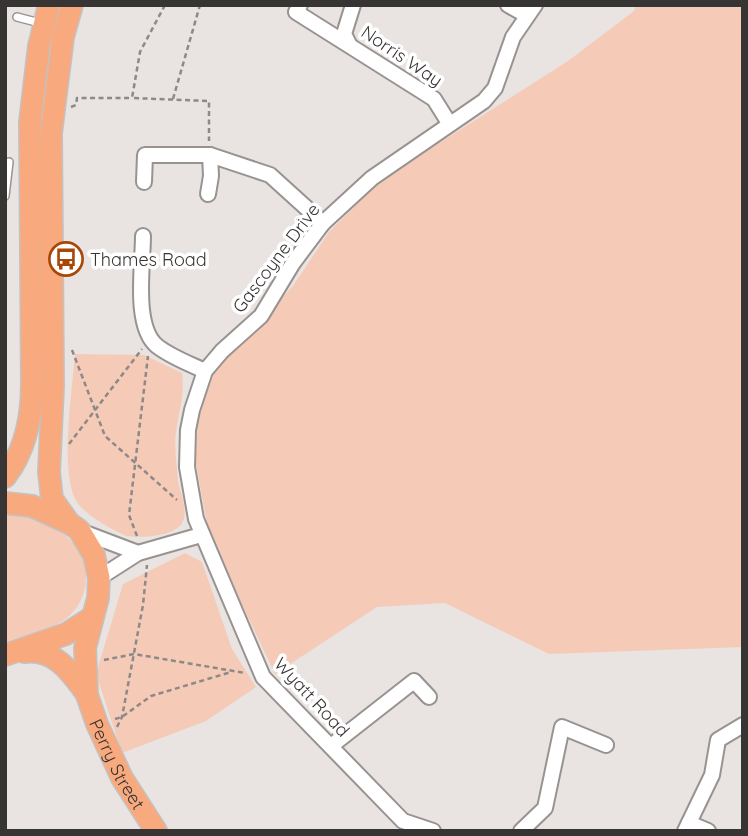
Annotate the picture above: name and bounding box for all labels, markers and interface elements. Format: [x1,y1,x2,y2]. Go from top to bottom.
street label: Norris Way [357,20,447,92]
street label: Gascoyne Drive [227,199,325,317]
bus stop icon: Thames Road [47,240,85,278]
place label: Thames Road [90,248,207,271]
street label: Wyatt Road [269,652,355,742]
street label: Perry Street [85,715,150,814]

